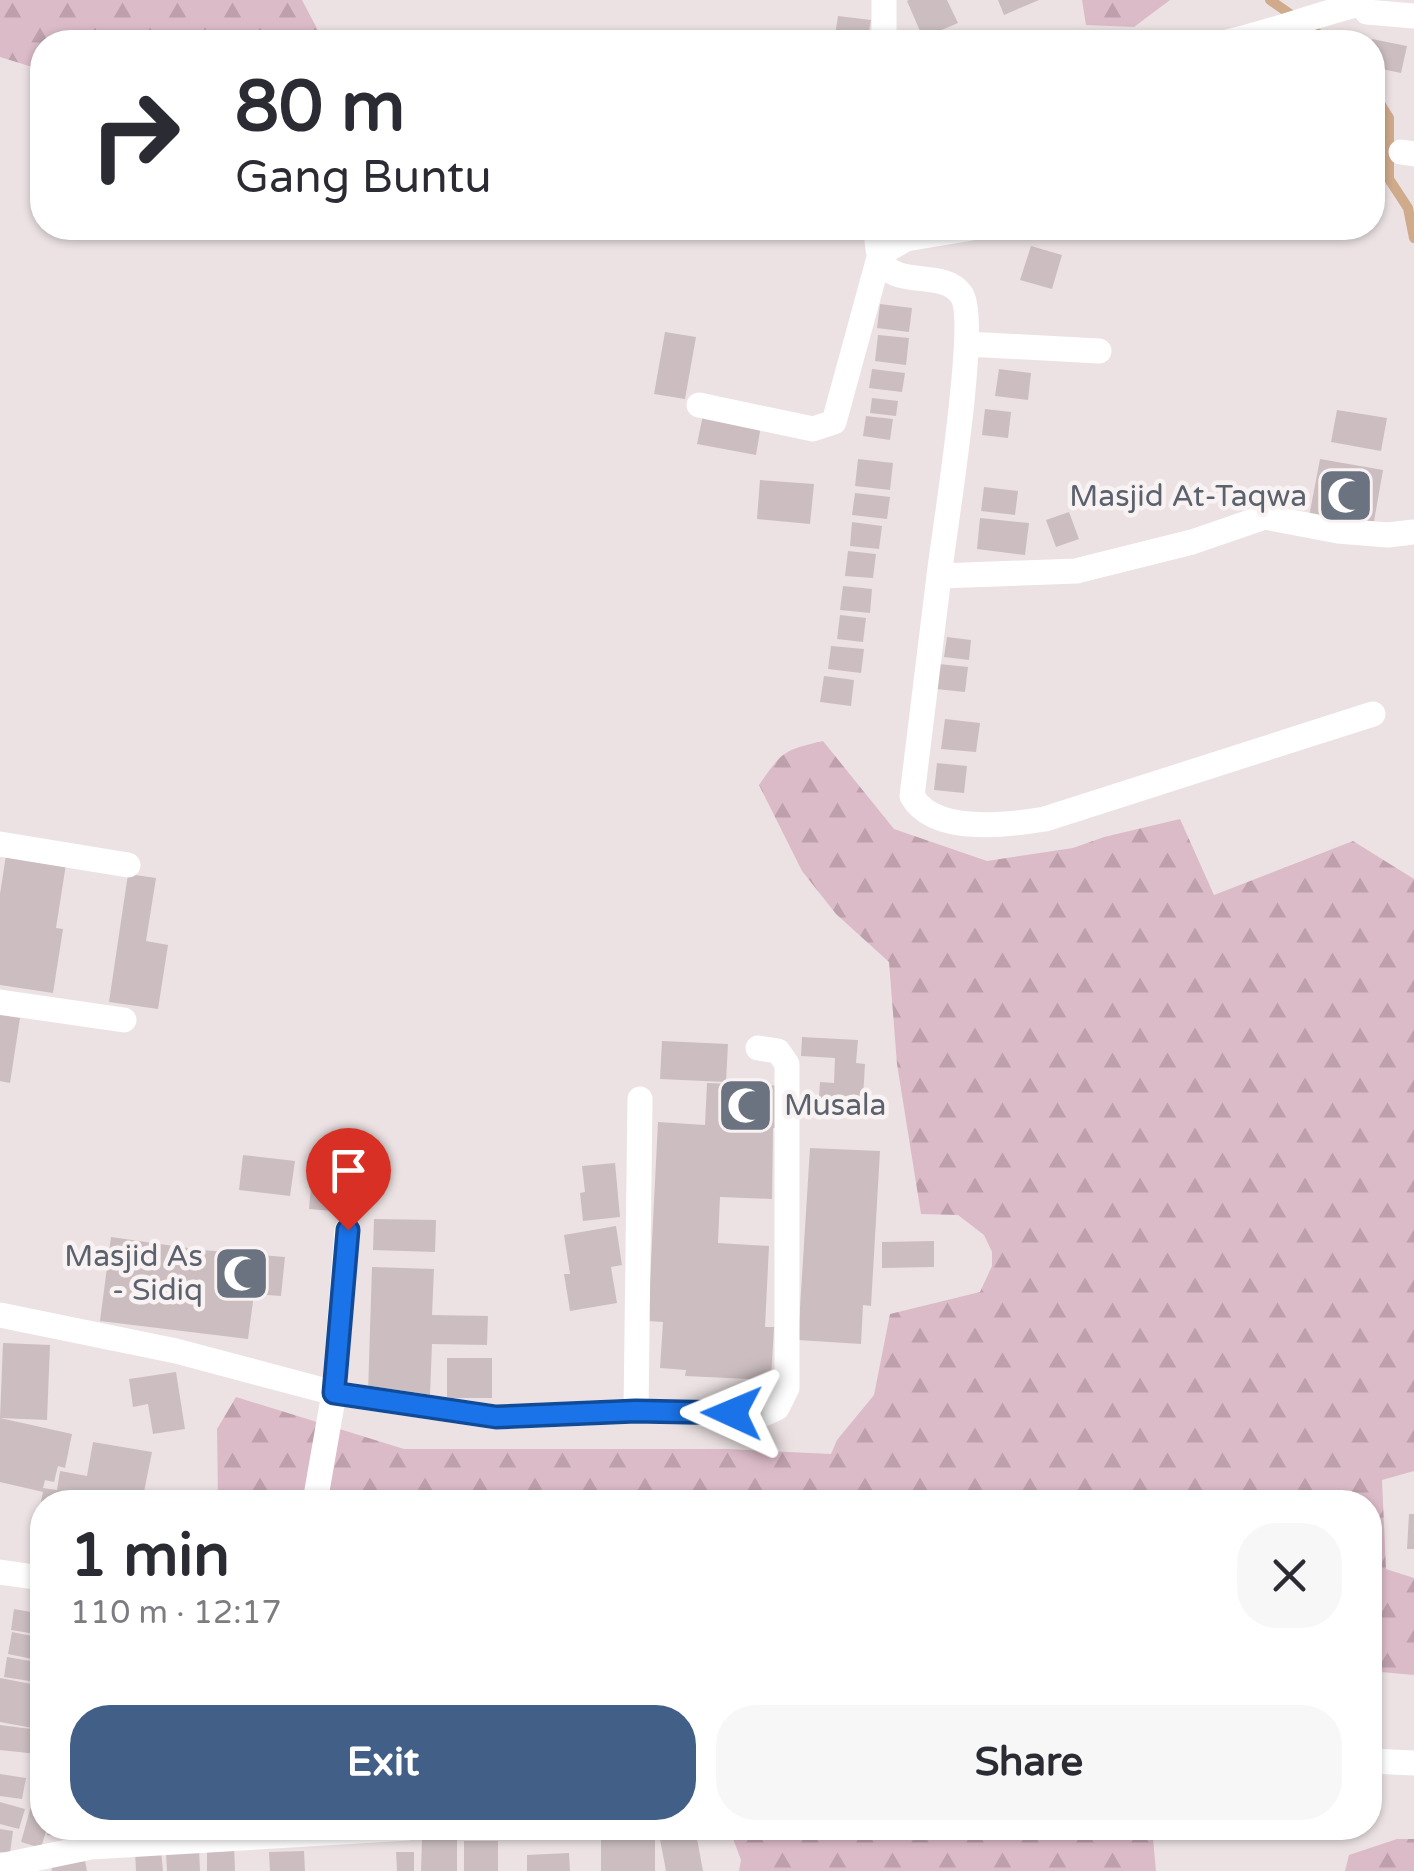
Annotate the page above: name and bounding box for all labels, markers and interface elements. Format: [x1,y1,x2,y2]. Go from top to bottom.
text: 80 m [235,66,405,150]
icon: right [70,70,200,200]
text: Gang Buntu [235,151,492,205]
mosque icon: Masjid At-Taqwa [1316,466,1376,526]
place label: Masjid At-Taqwa [1069,478,1307,515]
mosque icon: Musala [715,1075,775,1135]
place label: Musala [784,1087,886,1124]
pin [306,1128,391,1231]
icon: arrive [321,1143,376,1198]
place label: Masjid As - Sidiq [64,1238,203,1309]
mosque icon: Masjid As - Sidiq [212,1243,272,1303]
position arrow [680,1361,784,1465]
text: 1 min [70,1520,230,1592]
button: close [1237,1523,1342,1628]
text: 110 m · 12:17 [70,1594,282,1632]
button: Exit [70,1705,696,1820]
button: Share [716,1705,1342,1820]

